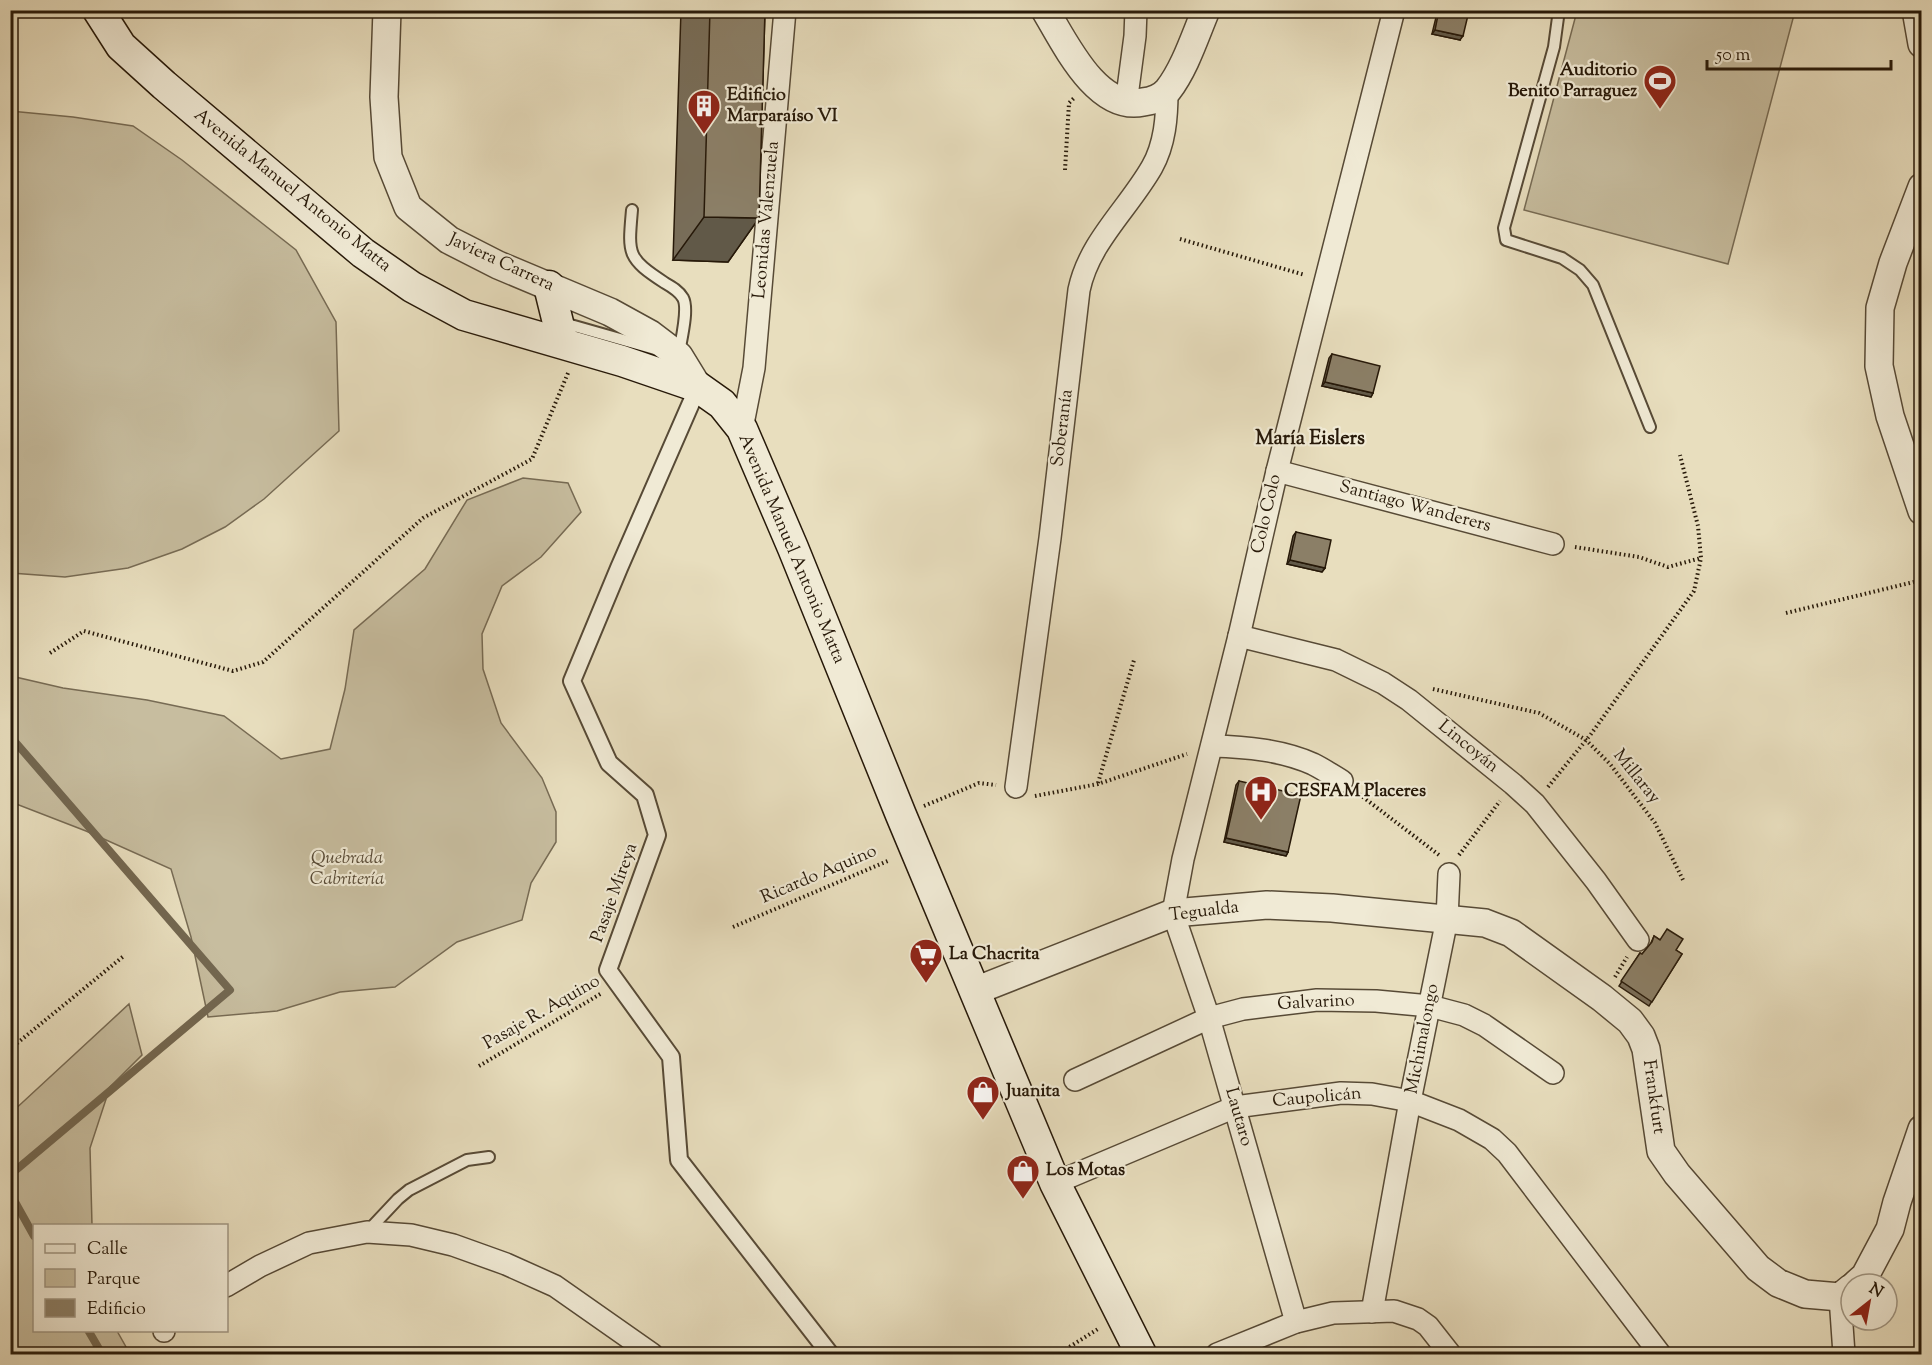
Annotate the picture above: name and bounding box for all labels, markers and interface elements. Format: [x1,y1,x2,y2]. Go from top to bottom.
scale bar [1707,33,1892,71]
text: 50 m [1715,43,1751,69]
place label: Auditorio Benito Parraguez [1508,58,1637,105]
sports icon: Auditorio Benito Parraguez [1642,63,1678,110]
place label: Edificio Marparaíso VI [727,83,838,130]
building icon: Edificio Marparaíso VI [686,88,722,135]
street label: Avenida Manuel Antonio Matta [188,103,396,279]
street label: Leonidas Valenzuela [747,140,787,300]
street label: Javiera Carrera [443,227,558,299]
street label: Soberanía [1045,388,1081,468]
district label: María Eislers [1255,425,1365,454]
street label: Avenida Manuel Antonio Matta [731,430,851,668]
street label: Colo Colo [1245,472,1289,556]
street label: Santiago Wanderers [1336,474,1494,540]
street label: Lincoyán [1432,714,1504,780]
street label: Millaray [1606,744,1666,810]
hospital icon: CESFAM Placeres [1243,774,1279,821]
place label: CESFAM Placeres [1284,779,1426,805]
street label: Ricardo Aquino [757,839,881,911]
street label: Pasaje Mireya [585,840,645,946]
park label: Quebrada Cabritería [310,846,384,893]
street label: Tegualda [1168,895,1240,929]
supermarket icon: La Chacrita [908,937,944,984]
place label: La Chacrita [949,942,1040,968]
street label: Pasaje R. Aquino [479,969,605,1057]
street label: Michimalongo [1400,981,1446,1097]
street label: Galvarino [1277,988,1356,1018]
street label: Frankfurt [1635,1058,1671,1136]
shop icon: Juanita [965,1074,1001,1121]
place label: Juanita [1004,1079,1061,1105]
street label: Caupolicán [1271,1081,1363,1115]
street label: Lautaro [1217,1085,1259,1150]
shop icon: Los Motas [1005,1153,1041,1200]
place label: Los Motas [1046,1158,1125,1184]
legend [33,1224,228,1332]
text: Calle [87,1237,128,1263]
text: Parque [87,1267,140,1293]
north arrow [1839,1272,1899,1332]
text: N [1864,1278,1887,1305]
text: Edificio [87,1297,146,1323]

